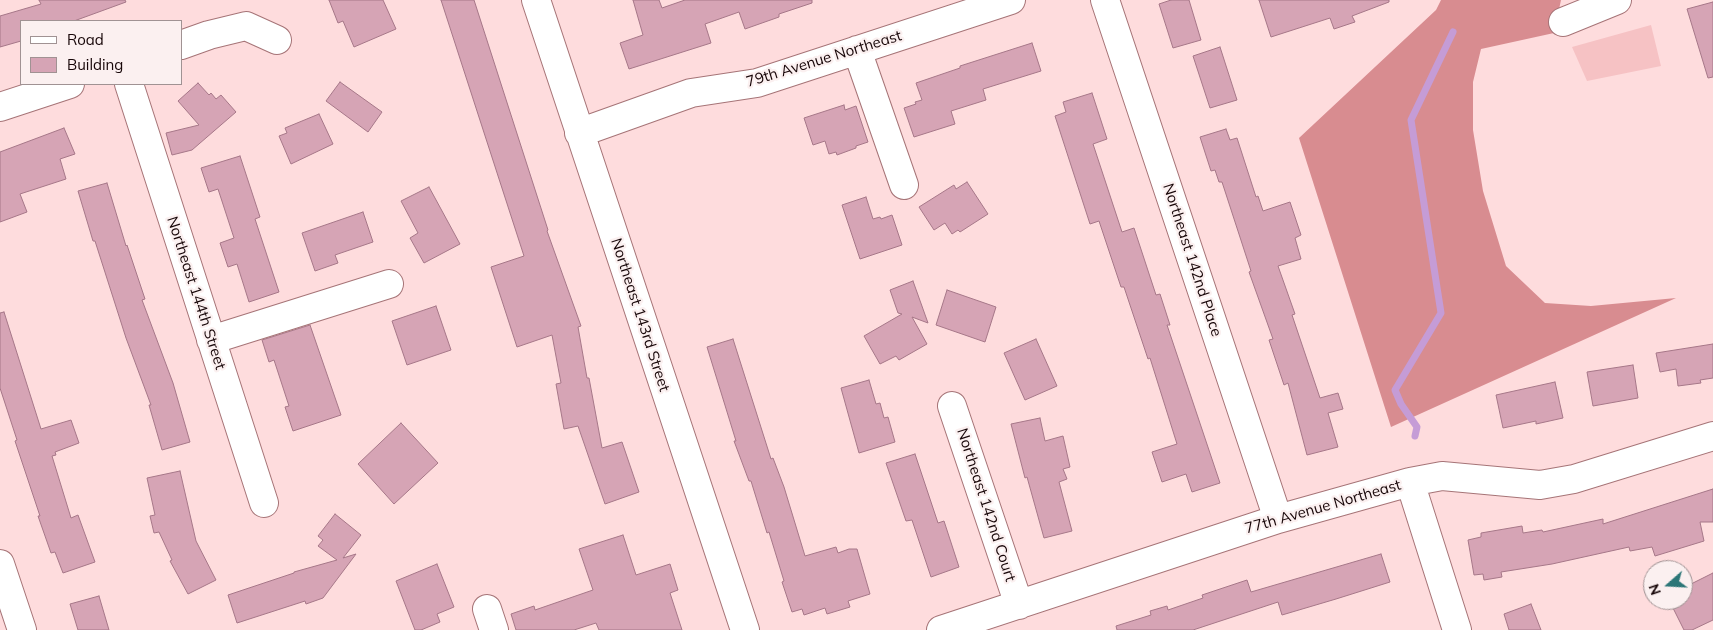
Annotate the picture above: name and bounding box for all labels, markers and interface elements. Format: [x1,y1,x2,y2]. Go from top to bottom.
legend [20,20,182,85]
street label: 79th Avenue Northeast [744,27,904,91]
text: Road [67,30,104,49]
text: Building [67,55,123,74]
street label: Northeast 142nd Place [1159,181,1225,339]
street label: Northeast 144th Street [163,214,229,372]
street label: Northeast 143rd Street [607,236,673,394]
street label: Northeast 142nd Court [953,426,1019,584]
street label: 77th Avenue Northeast [1243,476,1403,538]
north arrow [1643,560,1693,610]
text: N [1645,582,1665,597]

